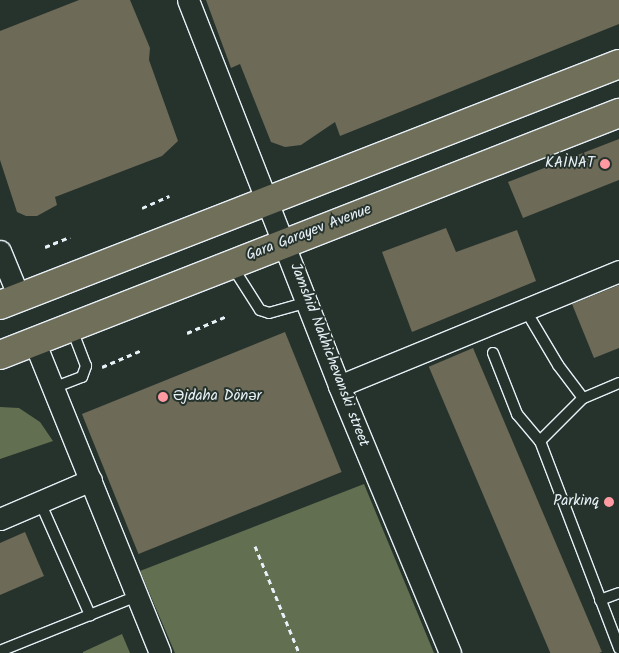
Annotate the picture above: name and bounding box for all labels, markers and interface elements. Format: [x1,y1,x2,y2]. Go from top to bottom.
place label: KAİNAT [545,155,595,173]
marker: KAİNAT [599,158,611,170]
street label: Gara Garayev Avenue [244,201,374,265]
street label: Jamshid Nakhichevanski street [286,260,372,450]
place label: Әjdaha Dönәr [173,388,261,406]
marker: Әjdaha Dönәr [157,391,169,403]
place label: Parkinq [553,493,599,511]
marker: Parkinq [603,496,615,508]

